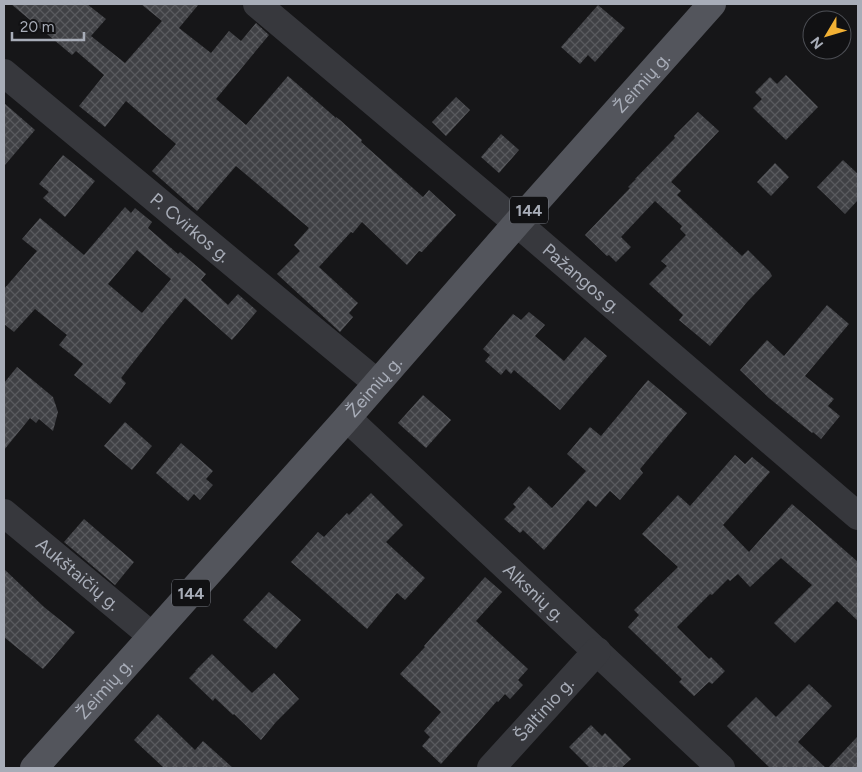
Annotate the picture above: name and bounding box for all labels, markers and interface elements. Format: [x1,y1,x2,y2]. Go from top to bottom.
scale bar [12,10,85,42]
north arrow [802,10,852,60]
text: 20 m [20,18,54,36]
text: N [807,33,827,52]
street label: Žeimių g. [609,48,675,118]
street label: P. Cvirkos g. [146,188,235,267]
road number: 144 [510,196,548,224]
street label: Pažangos g. [538,239,625,318]
street label: Žeimių g. [342,352,407,422]
street label: Aukštaičių g. [31,533,124,616]
street label: Alksnių g. [499,559,569,627]
road number: 144 [172,580,210,606]
street label: Žeimių g. [72,654,137,724]
street label: Šaltinio g. [509,673,579,746]

